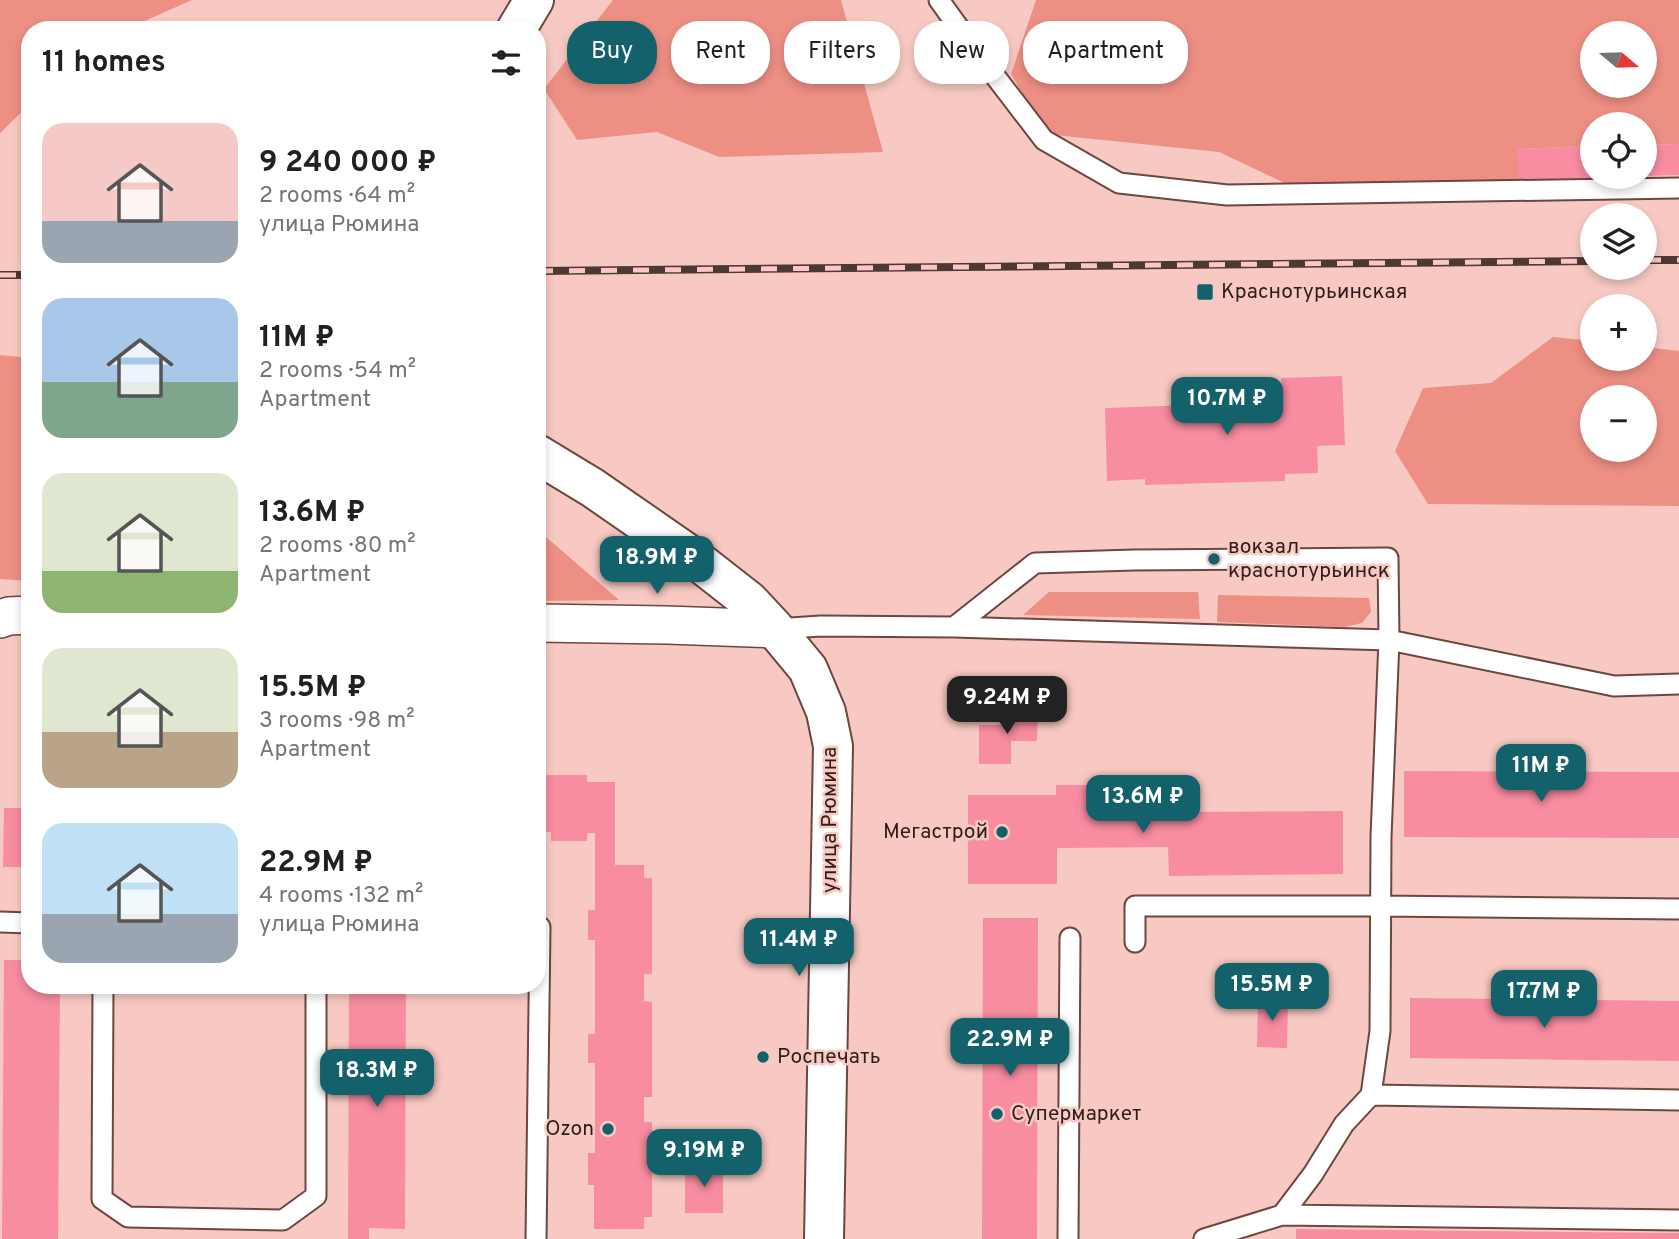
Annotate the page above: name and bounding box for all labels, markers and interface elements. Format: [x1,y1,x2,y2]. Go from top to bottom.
chip: Buy [567,21,657,84]
chip: Rent [671,21,770,84]
chip: Filters [784,21,900,84]
chip: New [914,21,1009,84]
chip: Apartment [1023,21,1188,84]
north arrow [1580,21,1657,98]
map controls [1580,21,1657,462]
icon: filters [487,44,525,82]
text: 11 homes [42,45,166,82]
button: locate [1580,112,1657,189]
text: 9 240 000 ₽ [259,145,436,182]
icon: home [98,151,182,235]
text: 2 rooms · 64 m² [259,182,415,211]
button: layers [1580,203,1657,280]
text: улица Рюмина [259,211,419,240]
place label: Краснотурьинская [1221,279,1407,306]
marker: Краснотурьинская [1195,282,1215,302]
button: + [1580,294,1657,371]
text: 11M ₽ [259,320,334,357]
icon: home [98,326,182,410]
text: 2 rooms · 54 m² [259,357,416,386]
pin: 10.7M ₽ [1162,378,1292,437]
text: 10.7M ₽ [1187,385,1267,414]
button: − [1580,385,1657,462]
text: Apartment [259,386,371,415]
text: 13.6M ₽ [259,495,366,532]
icon: home [98,501,182,585]
text: 2 rooms · 80 m² [259,532,416,561]
place label: вокзал краснотурьинск [1228,534,1390,585]
pin: 18.9M ₽ [592,536,722,596]
text: 18.9M ₽ [616,544,698,573]
marker: вокзал краснотурьинск [1206,551,1222,567]
text: Apartment [259,561,371,590]
text: 15.5M ₽ [259,670,366,707]
icon: home [98,676,182,760]
pin: 9.24M ₽ [942,676,1072,736]
text: 9.24M ₽ [963,684,1051,713]
text: 3 rooms · 98 m² [259,707,415,736]
text: Apartment [259,736,371,765]
pin: 11M ₽ [1492,744,1590,804]
street label: улица Рюмина [817,747,844,893]
text: 11M ₽ [1512,752,1570,781]
pin: 13.6M ₽ [1078,776,1208,835]
text: 13.6M ₽ [1102,783,1184,812]
place label: Мегастрой [883,819,988,846]
marker: Мегастрой [994,824,1010,840]
text: 22.9M ₽ [259,845,373,882]
icon: home [98,851,182,935]
text: 4 rooms · 132 m² [259,882,423,911]
text: улица Рюмина [259,911,419,940]
pin: 11.4M ₽ [734,918,864,978]
text: 11.4M ₽ [760,926,838,955]
pin: 15.5M ₽ [1207,964,1337,1023]
pin: 17.7M ₽ [1479,970,1609,1030]
text: 15.5M ₽ [1231,971,1313,1000]
text: 17.7M ₽ [1507,978,1581,1007]
pin: 22.9M ₽ [945,1018,1075,1078]
text: 22.9M ₽ [966,1026,1054,1055]
place label: Роспечать [777,1044,881,1071]
marker: Роспечать [755,1049,771,1065]
pin: 18.3M ₽ [312,1050,442,1109]
text: 18.3M ₽ [336,1057,418,1086]
place label: Супермаркет [1011,1101,1142,1128]
marker: Супермаркет [989,1106,1005,1122]
place label: Ozon [545,1116,594,1143]
marker: Ozon [600,1121,616,1137]
pin: 9.19M ₽ [639,1130,769,1189]
text: 9.19M ₽ [663,1137,745,1166]

